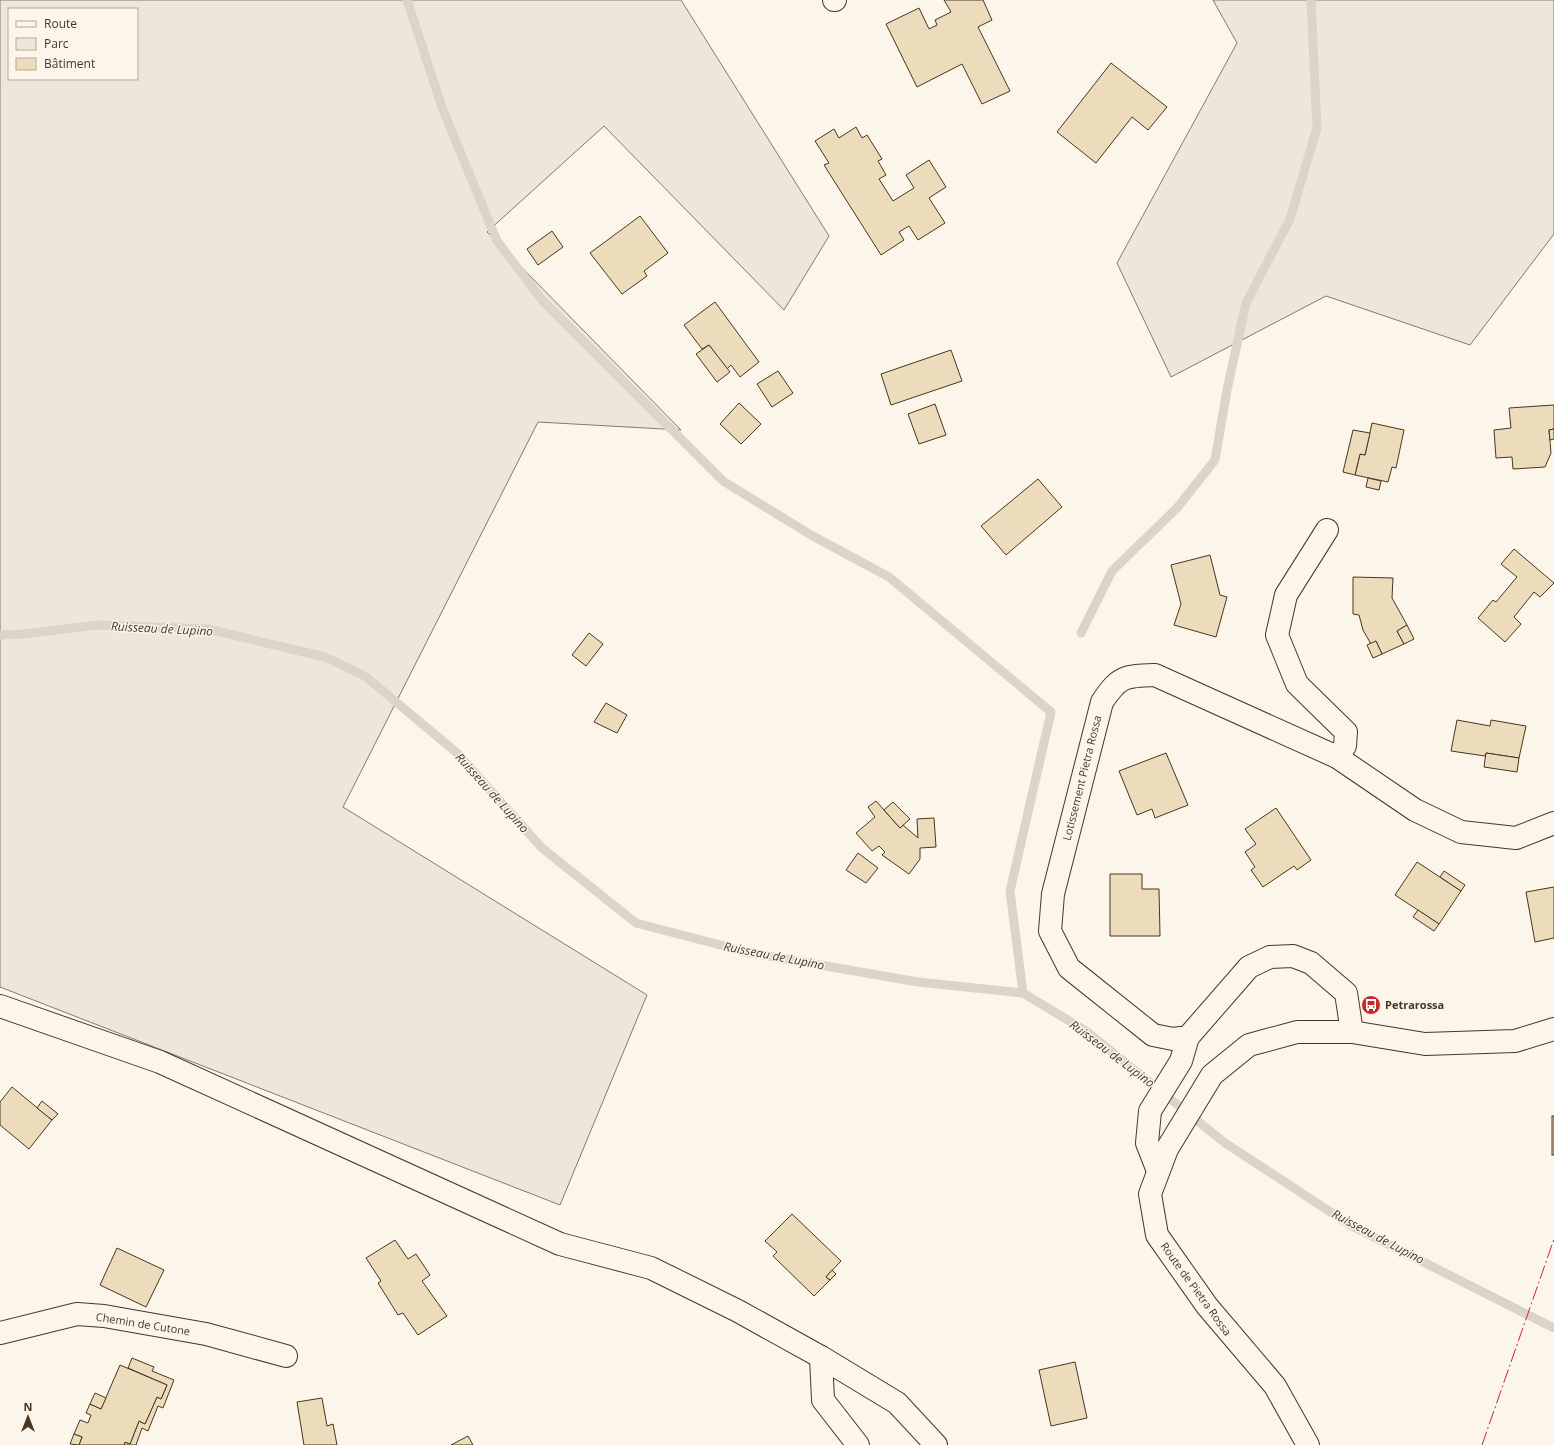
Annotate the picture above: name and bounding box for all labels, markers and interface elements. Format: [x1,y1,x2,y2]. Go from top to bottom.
legend [8,8,138,80]
text: Route [44,15,77,32]
text: Parc [44,35,69,52]
text: Bâtiment [44,55,95,72]
water label: Ruisseau de Lupino [111,617,214,640]
street label: Lotissement Pietra Rossa [1059,714,1104,842]
water label: Ruisseau de Lupino [452,749,533,837]
water label: Ruisseau de Lupino [722,937,826,974]
bus stop icon: Petrarossa [1360,994,1382,1016]
place label: Petrarossa [1385,997,1444,1012]
water label: Ruisseau de Lupino [1066,1016,1158,1091]
water label: Ruisseau de Lupino [1329,1205,1428,1268]
street label: Route de Pietra Rossa [1157,1239,1235,1338]
street label: Chemin de Cutone [95,1309,191,1338]
north arrow [8,1397,48,1437]
text: N [24,1399,32,1414]

